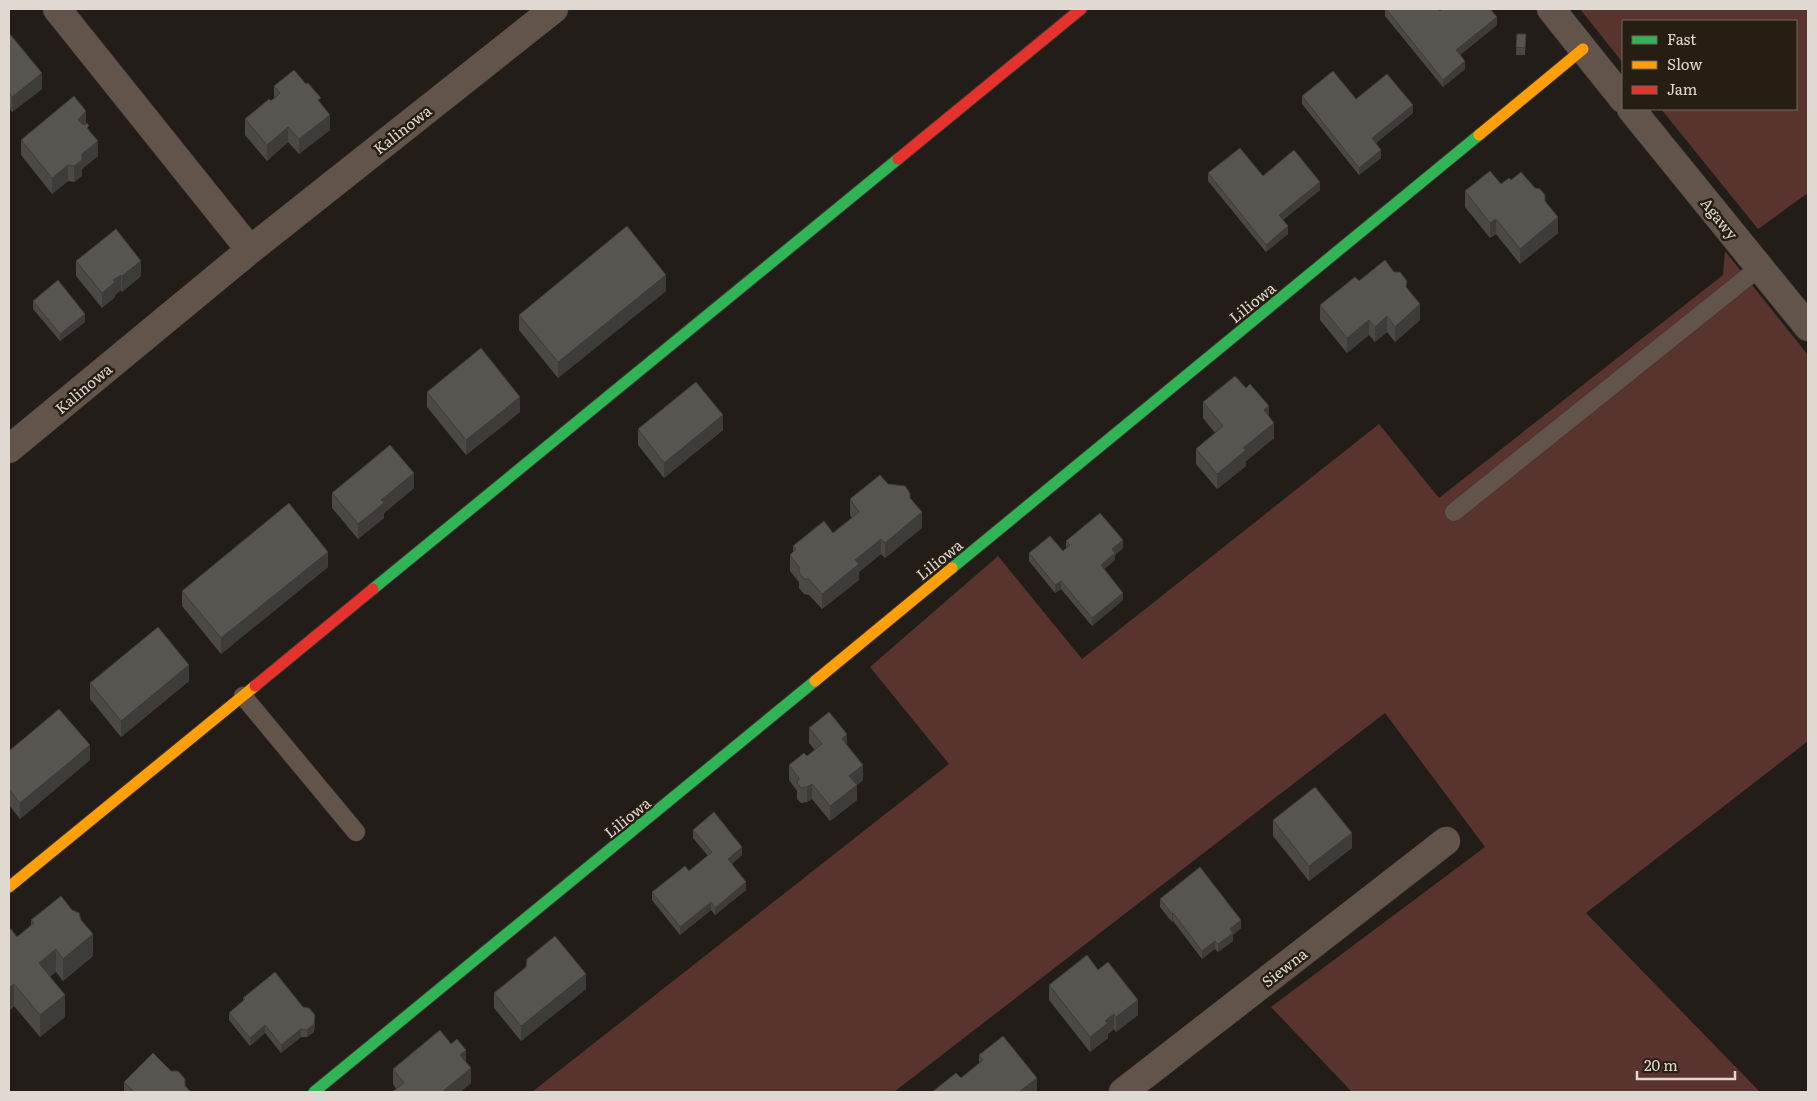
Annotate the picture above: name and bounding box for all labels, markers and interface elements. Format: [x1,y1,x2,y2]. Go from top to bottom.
legend [1622,20,1797,110]
text: Fast [1667,27,1696,50]
text: Slow [1667,52,1702,75]
text: Jam [1667,77,1698,100]
street label: Kalinowa [368,98,437,159]
street label: Agawy [1696,192,1744,244]
street label: Liliowa [1224,275,1281,328]
street label: Kalinowa [49,357,117,419]
street label: Liliowa [911,532,968,585]
street label: Liliowa [599,790,656,843]
street label: Siewna [1256,941,1312,992]
scale bar [1637,1048,1734,1080]
text: 20 m [1644,1053,1678,1076]

